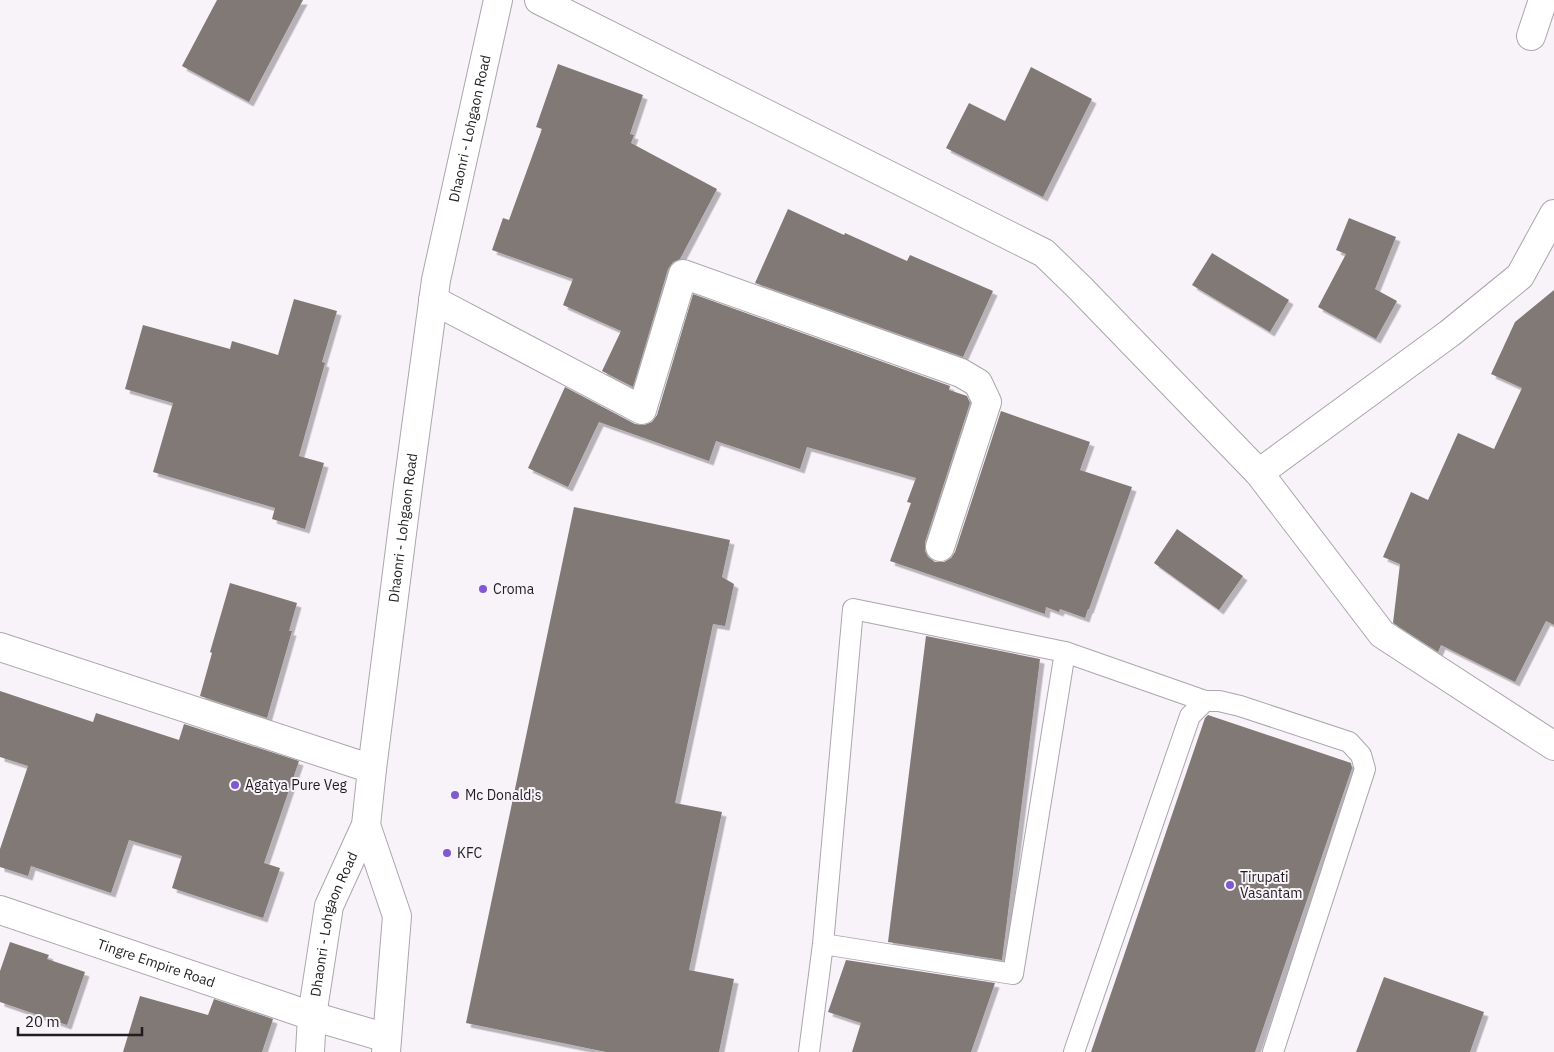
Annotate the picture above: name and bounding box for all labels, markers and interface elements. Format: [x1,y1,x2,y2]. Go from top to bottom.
street label: Dhaonri - Lohgaon Road [444,53,495,204]
street label: Dhaonri - Lohgaon Road [384,452,421,603]
place label: Croma [493,580,535,598]
marker: Croma [477,583,489,595]
place label: Agatya Pure Veg [245,776,348,794]
marker: Agatya Pure Veg [229,779,241,791]
place label: Mc Donald's [465,786,542,804]
marker: Mc Donald's [449,789,461,801]
place label: KFC [457,844,482,862]
marker: KFC [441,847,453,859]
street label: Dhaonri - Lohgaon Road [306,849,362,998]
place label: Tirupati Vasantam [1240,868,1302,902]
marker: Tirupati Vasantam [1224,879,1236,891]
street label: Tingre Empire Road [95,935,217,991]
scale bar [18,1004,141,1036]
text: 20 m [25,1012,60,1031]

